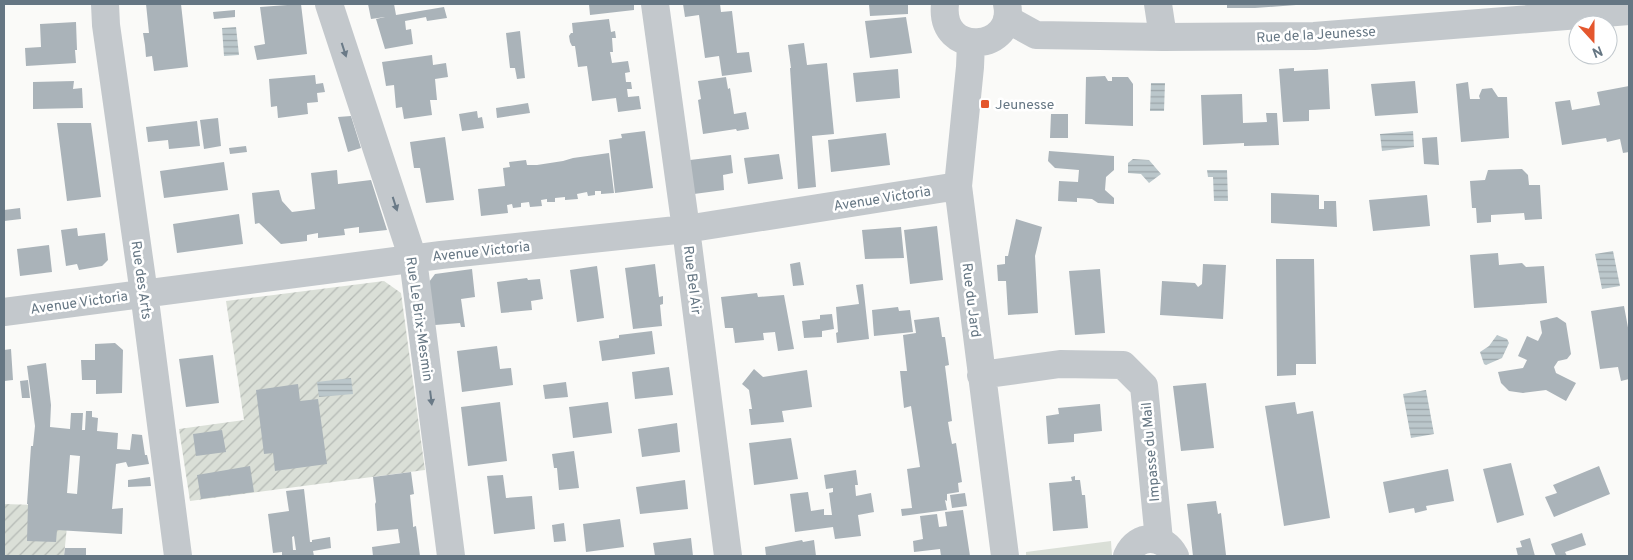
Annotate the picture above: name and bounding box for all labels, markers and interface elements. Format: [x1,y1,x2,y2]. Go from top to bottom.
north arrow [1568,15,1618,65]
street label: Rue de la Jeunesse [1256,24,1376,47]
text: N [1589,41,1605,60]
one-way arrow [341,43,349,58]
place label: Jeunesse [995,97,1054,114]
marker: Jeunesse [979,98,991,110]
street label: Avenue Victoria [832,183,932,216]
one-way arrow [392,197,399,212]
street label: Avenue Victoria [431,239,531,266]
street label: Rue des Arts [127,240,154,321]
street label: Rue Bel Air [679,245,704,316]
street label: Rue Le Brix-Mesmin [401,256,436,382]
street label: Rue du Jard [958,262,984,338]
street label: Avenue Victoria [29,288,129,319]
one-way arrow [427,390,435,406]
street label: Impasse du Mail [1139,401,1164,502]

